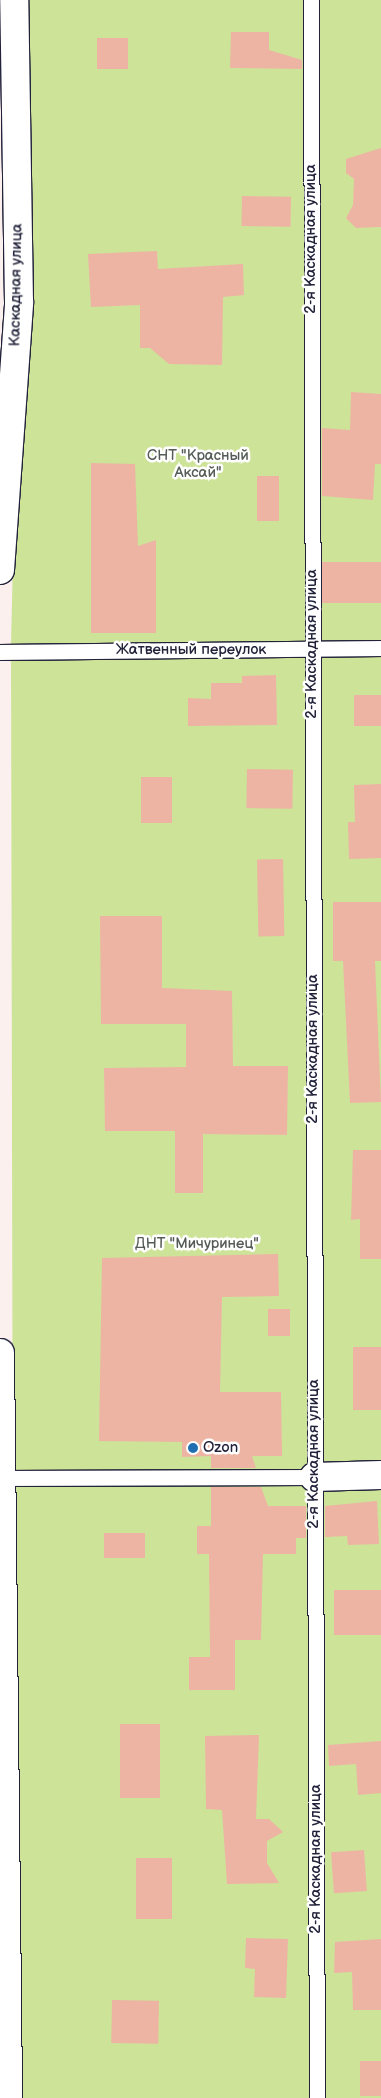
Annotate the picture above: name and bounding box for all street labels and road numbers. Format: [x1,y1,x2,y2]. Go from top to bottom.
street label: 2-я Каскадная улица [302,164,320,314]
street label: Каскадная улица [6,223,26,347]
street label: 2-я Каскадная улица [303,569,321,719]
street label: Жатвенный переулок [116,641,266,659]
street label: 2-я Каскадная улица [304,974,322,1124]
street label: 2-я Каскадная улица [305,1379,323,1529]
street label: 2-я Каскадная улица [307,1784,325,1934]

